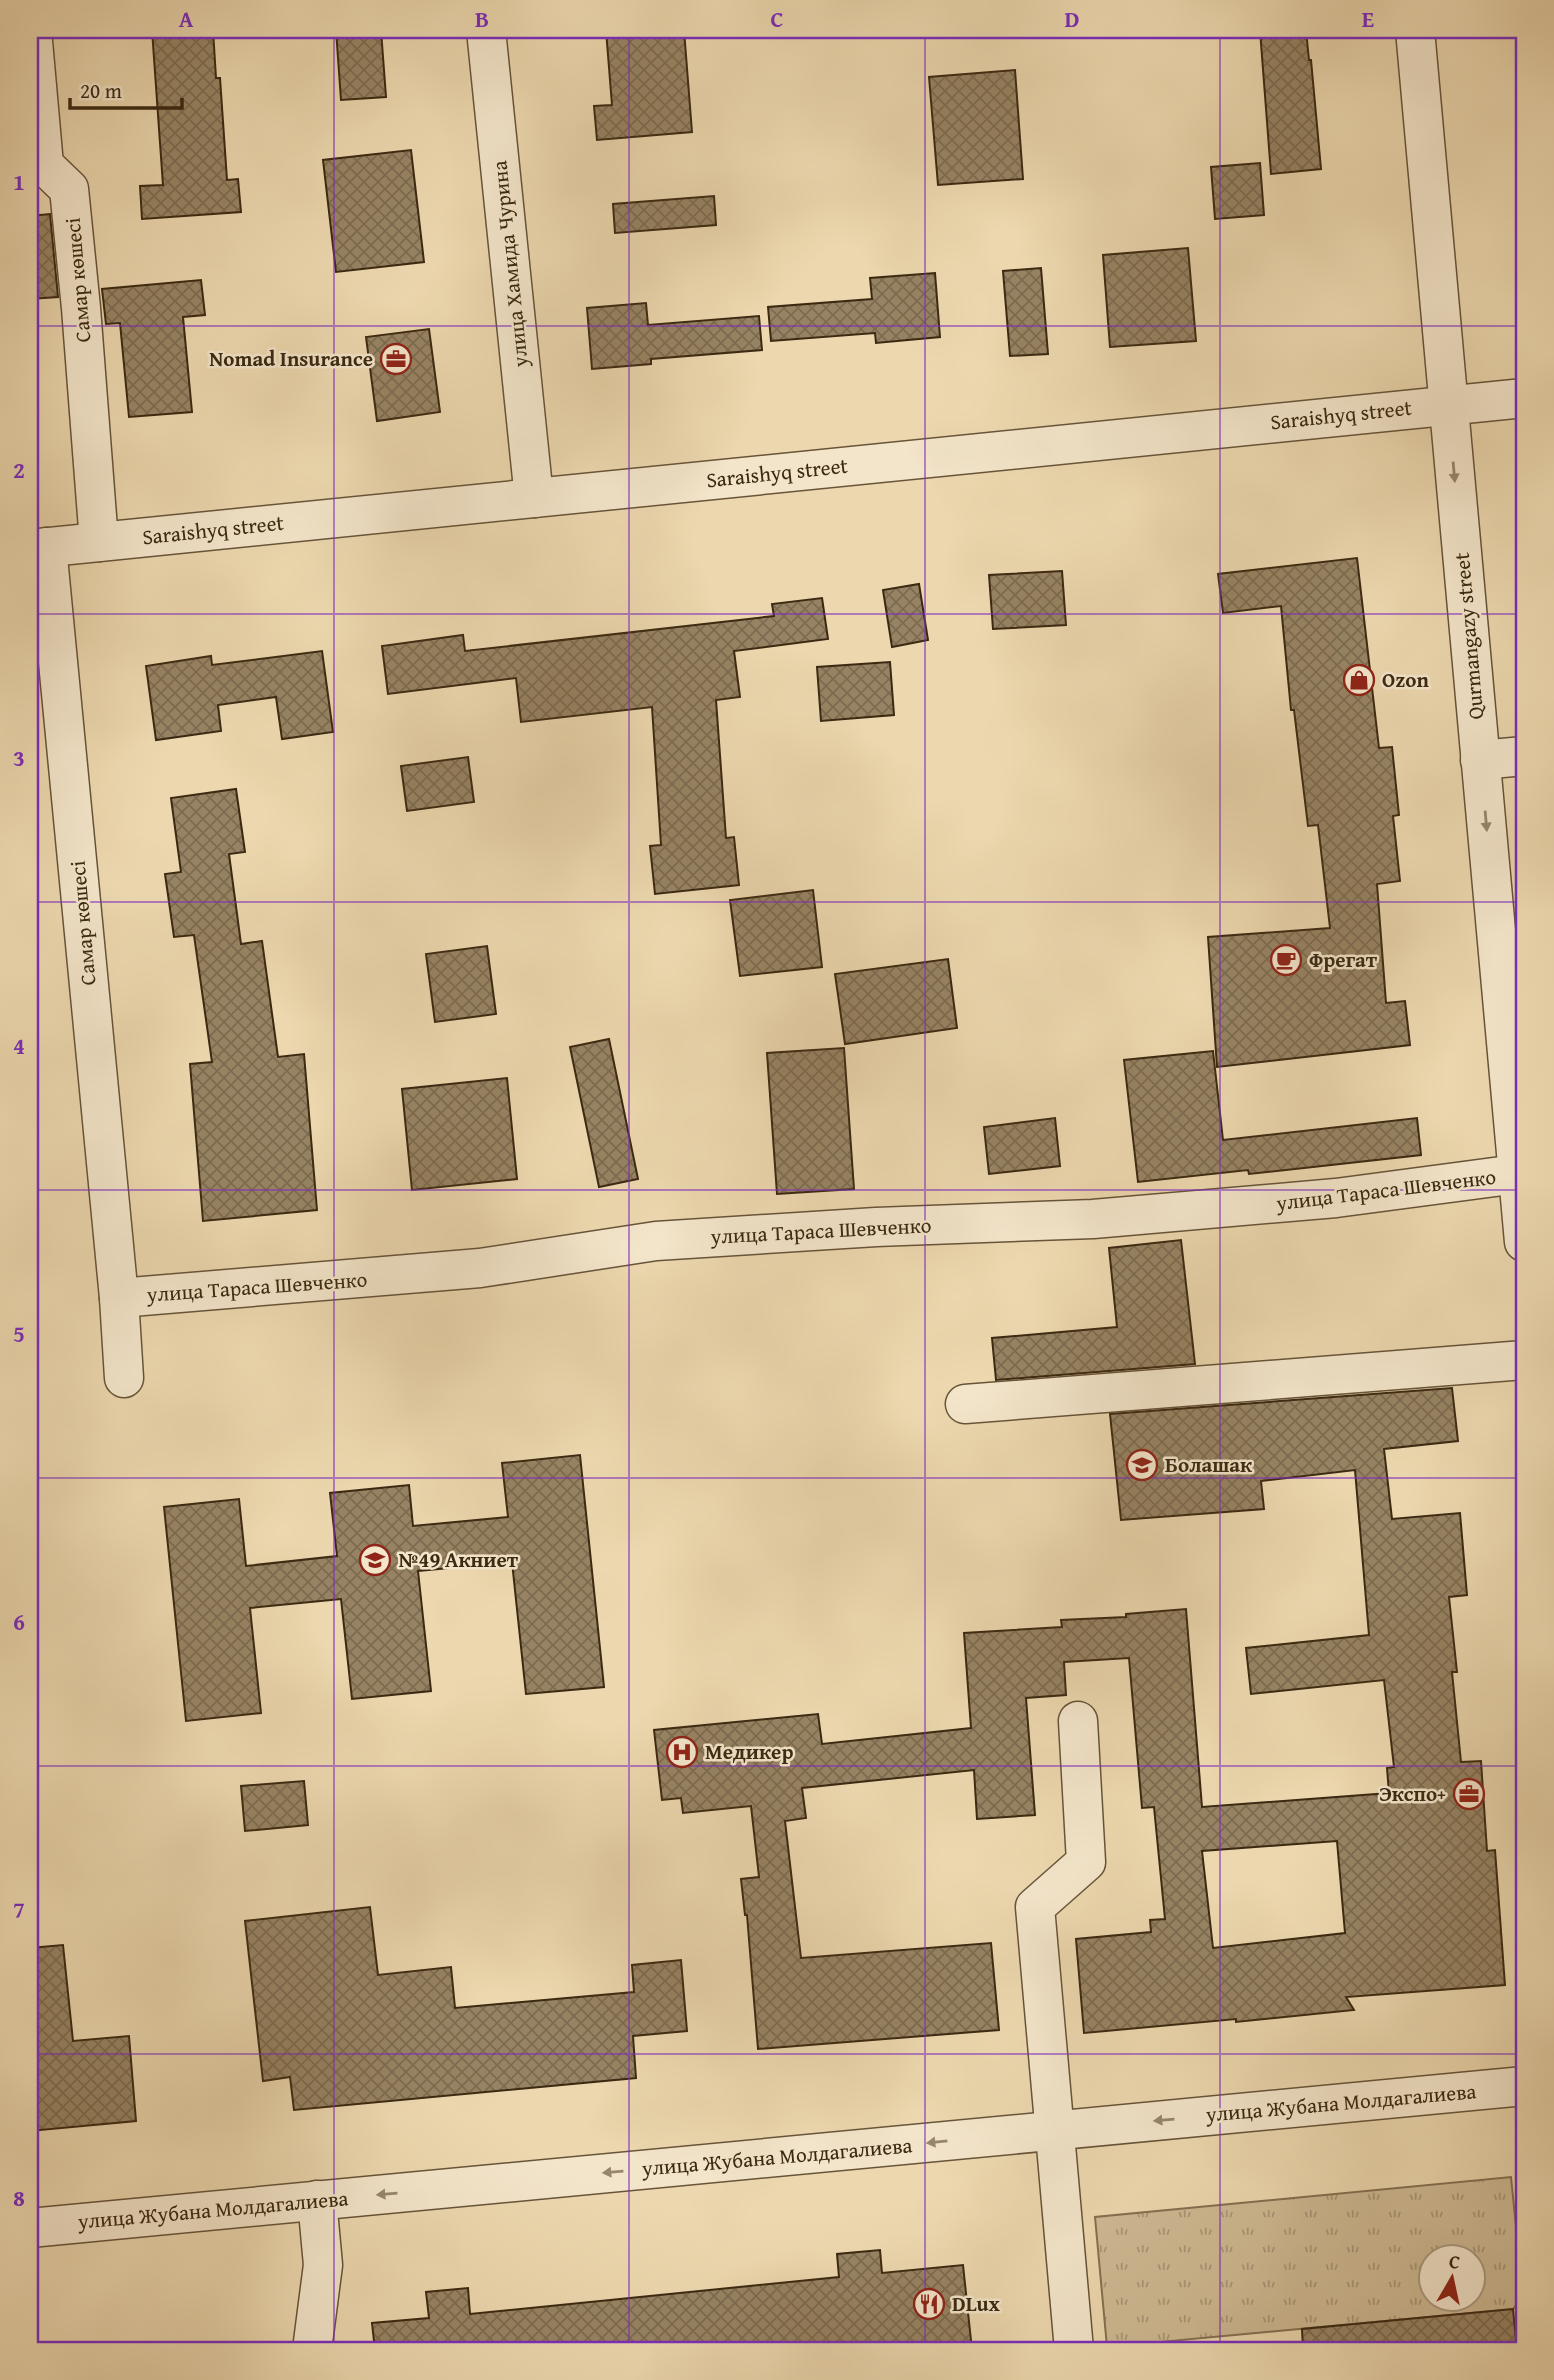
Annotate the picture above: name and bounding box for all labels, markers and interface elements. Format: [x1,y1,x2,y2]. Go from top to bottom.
text: A [179,2,194,35]
text: B [475,2,489,35]
text: C [770,2,784,35]
text: D [1065,2,1080,35]
text: E [1362,2,1374,35]
scale bar [70,66,182,110]
text: 20 m [80,75,122,106]
street label: улица Хамида Чурина [483,159,536,370]
text: 1 [13,165,25,198]
street label: Самар көшесі [57,216,98,344]
office icon: Nomad Insurance [379,342,413,376]
place label: Nomad Insurance [209,343,373,374]
street label: Saraishyq street [1269,392,1414,437]
street label: Saraishyq street [705,450,850,495]
text: 2 [13,453,25,486]
one-way arrow [1449,462,1460,484]
street label: Saraishyq street [141,507,286,552]
street label: Qurmangazy street [1446,551,1491,721]
shop icon: Ozon [1342,663,1376,697]
place label: Ozon [1382,664,1429,695]
text: 3 [13,741,25,774]
one-way arrow [1481,810,1492,832]
street label: Самар көшесі [62,859,103,987]
cafe icon: Фрегат [1269,943,1303,977]
place label: Фрегат [1309,944,1378,975]
text: 4 [13,1029,25,1062]
street label: улица Тараса Шевченко [1273,1161,1497,1218]
street label: улица Тараса Шевченко [709,1209,932,1252]
street label: улица Тараса Шевченко [145,1263,368,1310]
text: 5 [13,1317,25,1350]
school or university icon: Болашак [1125,1448,1159,1482]
place label: Болашак [1165,1449,1253,1480]
school or university icon: №49 Акниет [358,1543,392,1577]
place label: №49 Акниет [398,1544,519,1575]
text: 6 [13,1605,25,1638]
hospital icon: Медикер [665,1735,699,1769]
place label: Медикер [705,1736,793,1767]
office icon: Экспо+ [1452,1777,1486,1811]
place label: Экспо+ [1379,1778,1446,1809]
text: 7 [13,1893,25,1926]
street label: улица Жубана Молдагалиева [1203,2075,1477,2130]
one-way arrow [1152,2115,1174,2126]
street label: улица Жубана Молдагалиева [639,2129,913,2184]
one-way arrow [926,2137,948,2148]
one-way arrow [602,2167,624,2178]
text: 8 [13,2181,25,2214]
street label: улица Жубана Молдагалиева [75,2182,349,2237]
one-way arrow [375,2189,397,2200]
north arrow [1418,2244,1488,2314]
text: С [1447,2247,1462,2276]
restaurant icon: DLux [912,2287,946,2321]
place label: DLux [952,2288,1000,2319]

